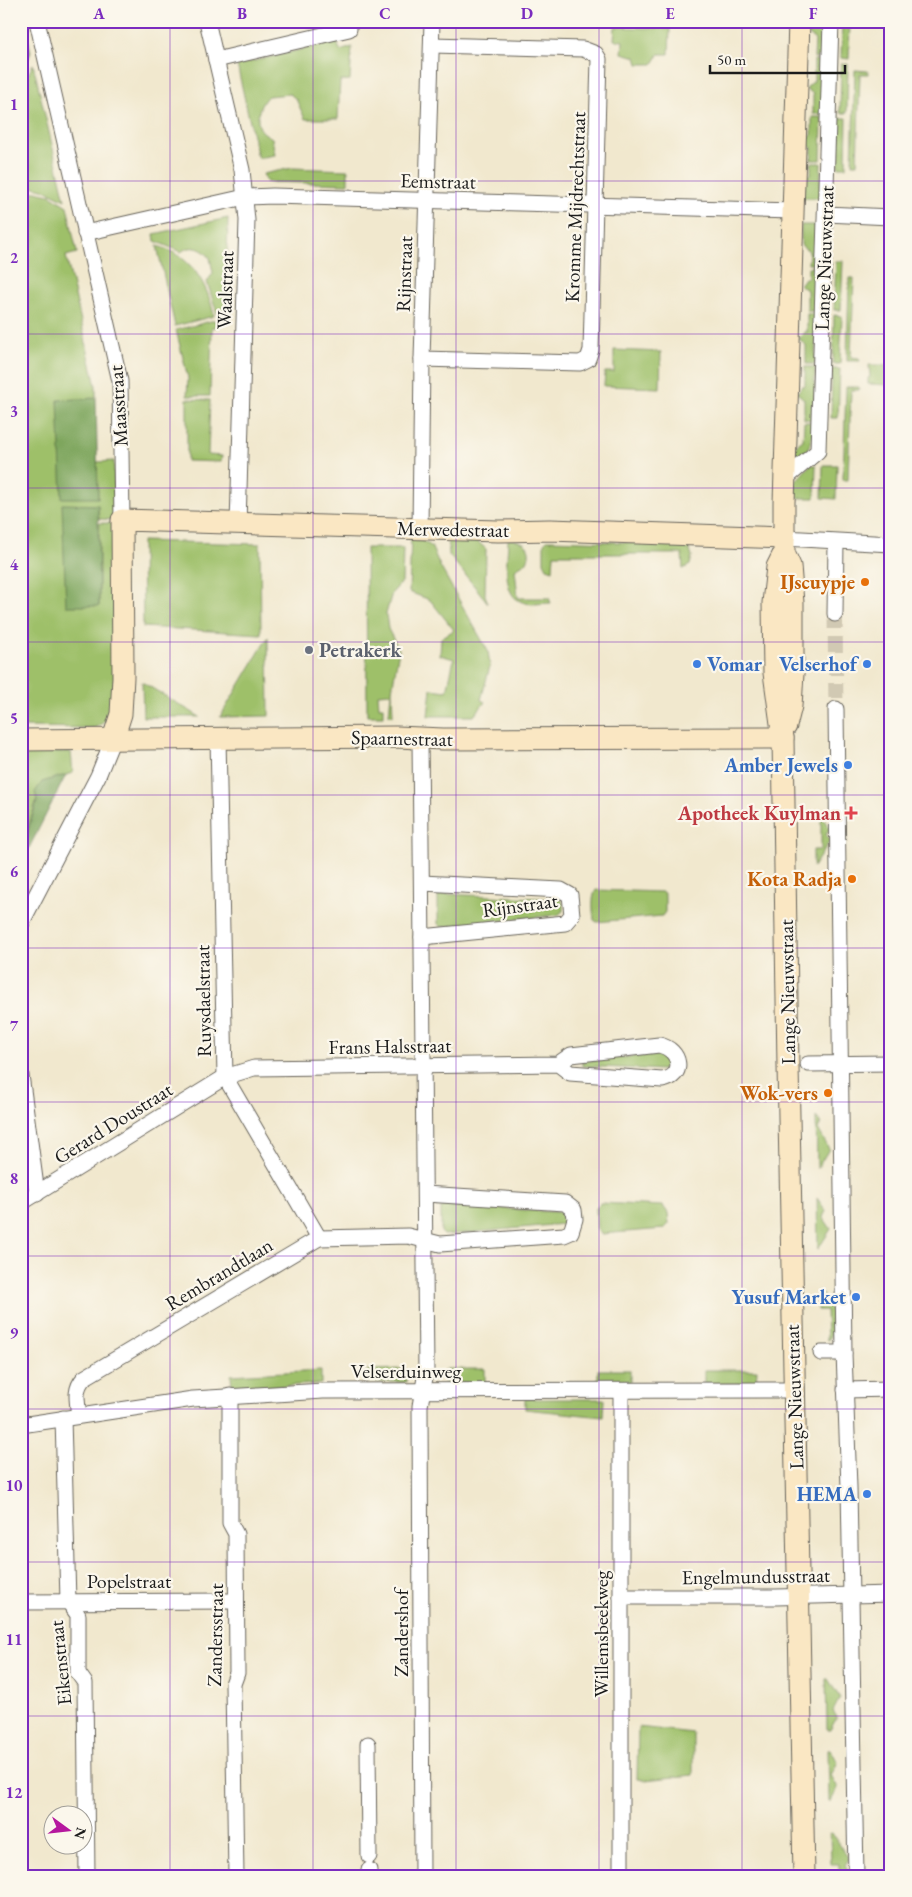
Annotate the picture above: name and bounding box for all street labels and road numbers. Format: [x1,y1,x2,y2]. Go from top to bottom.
street label: Kromme Mijdrechtstraat [559,110,591,303]
street label: Eemstraat [400,167,477,195]
street label: Lange Nieuwstraat [808,184,840,331]
street label: Rijnstraat [390,235,418,312]
street label: Waalstraat [211,249,239,330]
street label: Maasstraat [102,364,134,448]
street label: Merwedestraat [397,515,510,543]
street label: Spaarnestraat [351,724,454,752]
street label: Rijnstraat [481,887,560,923]
street label: Lange Nieuwstraat [773,918,801,1065]
street label: Ruysdaelstraat [189,944,217,1057]
street label: Frans Halsstraat [328,1032,452,1060]
street label: Gerard Doustraat [49,1076,178,1170]
street label: Rembrandtlaan [160,1232,278,1316]
street label: Lange Nieuwstraat [778,1323,810,1470]
street label: Velserduinweg [351,1358,461,1384]
street label: Engelmundusstraat [681,1562,831,1590]
street label: Popelstraat [87,1568,172,1594]
street label: Willemsbeekweg [588,1570,614,1698]
street label: Zandersstraat [201,1582,229,1687]
street label: Zandershof [388,1586,414,1677]
street label: Eikenstraat [43,1618,77,1707]

